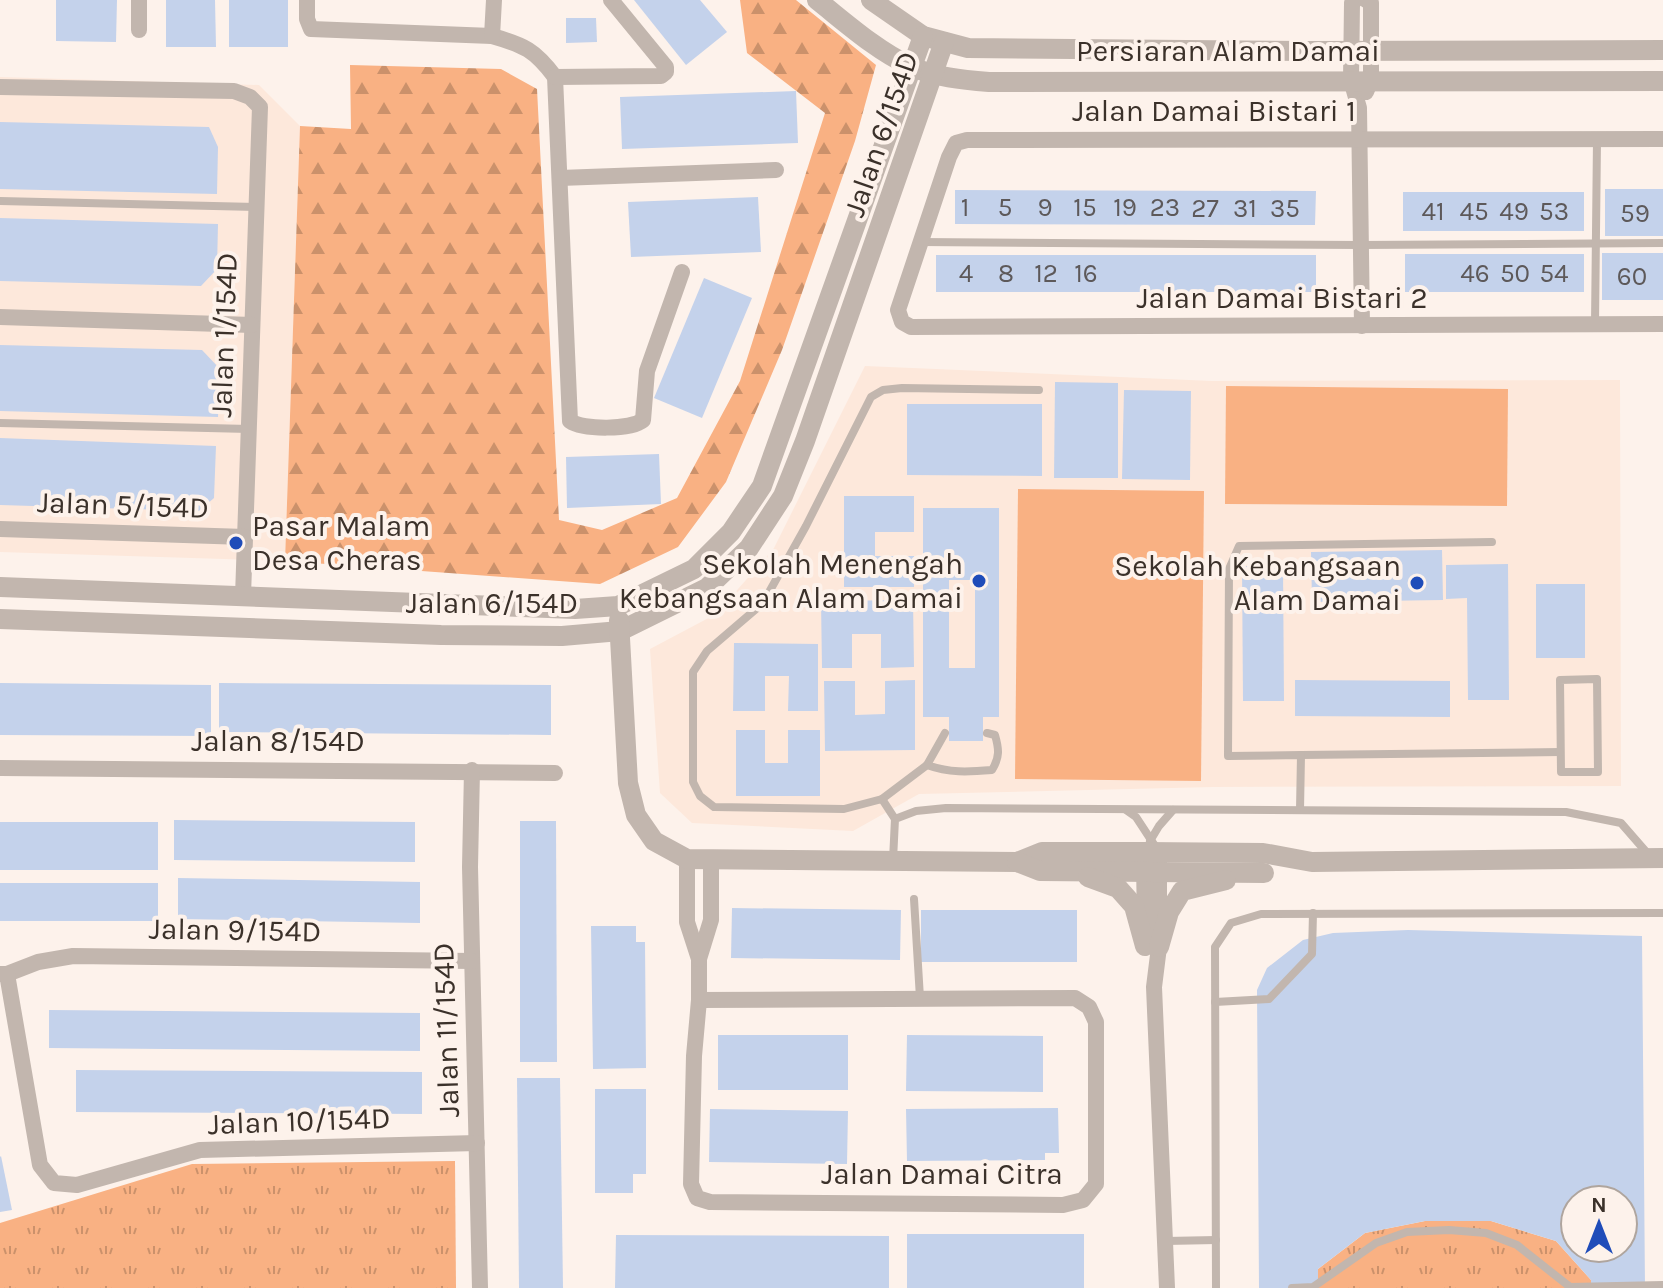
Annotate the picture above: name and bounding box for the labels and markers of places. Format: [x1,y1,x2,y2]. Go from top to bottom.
place label: Pasar Malam Desa Cheras [252,508,430,578]
marker: Pasar Malam Desa Cheras [227,534,245,552]
place label: Sekolah Menengah Kebangsaan Alam Damai [619,546,963,616]
place label: Sekolah Kebangsaan Alam Damai [1114,548,1401,618]
marker: Sekolah Menengah Kebangsaan Alam Damai [970,572,988,590]
marker: Sekolah Kebangsaan Alam Damai [1408,574,1426,592]

